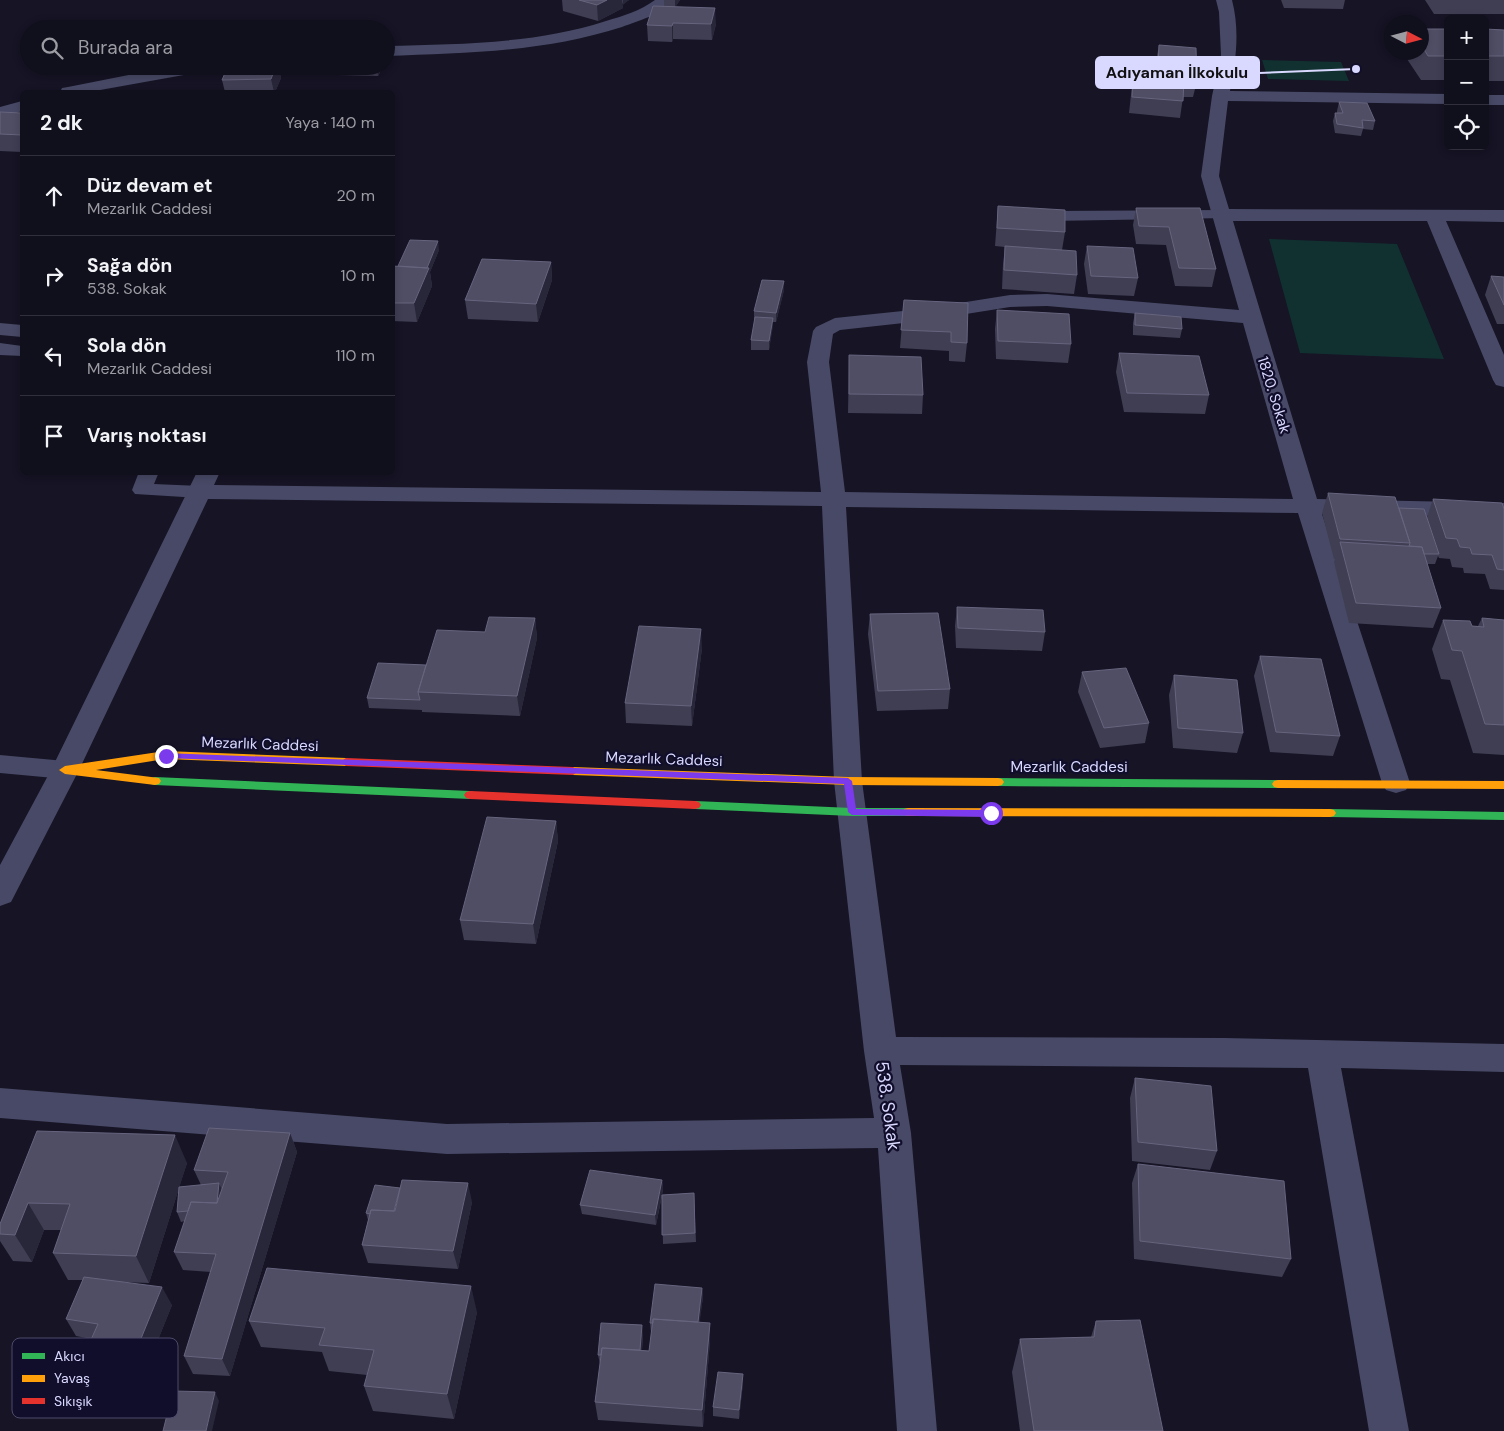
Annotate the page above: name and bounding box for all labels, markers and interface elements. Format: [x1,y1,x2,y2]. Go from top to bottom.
north arrow [1384,15,1429,60]
map controls [1444,15,1489,150]
button: + [1444,15,1489,60]
search box [20,20,395,75]
icon: search [38,34,66,62]
text: Burada ara [78,35,173,60]
callout: Adıyaman İlkokulu [1096,57,1259,88]
button: − [1444,60,1489,105]
text: Adıyaman İlkokulu [1106,62,1248,83]
button: locate [1444,105,1489,150]
text: 2 dk [40,109,83,137]
text: Yaya · 140 m [285,112,375,133]
text: Düz devam et [87,173,213,198]
icon: ahead [40,182,68,210]
text: 20 m [336,185,375,206]
text: Mezarlık Caddesi [87,198,212,219]
text: Sağa dön [87,253,172,278]
icon: right [40,262,68,290]
text: 10 m [341,265,375,286]
text: 538. Sokak [87,278,167,299]
text: Sola dön [87,333,167,358]
icon: left [40,342,68,370]
text: 110 m [336,345,375,366]
street label: 1820. Sokak [1253,354,1295,436]
text: Mezarlık Caddesi [87,358,212,379]
icon: arrive [40,422,68,450]
text: Varış noktası [87,423,207,448]
street label: Mezarlık Caddesi [201,732,319,756]
route end [155,745,178,768]
street label: Mezarlık Caddesi [605,747,723,771]
street label: Mezarlık Caddesi [1010,757,1128,777]
route start [980,802,1003,825]
street label: 538. Sokak [870,1060,906,1152]
legend [12,1338,178,1418]
text: Akıcı [54,1347,85,1365]
text: Yavaş [54,1369,90,1387]
text: Sıkışık [54,1392,93,1410]

